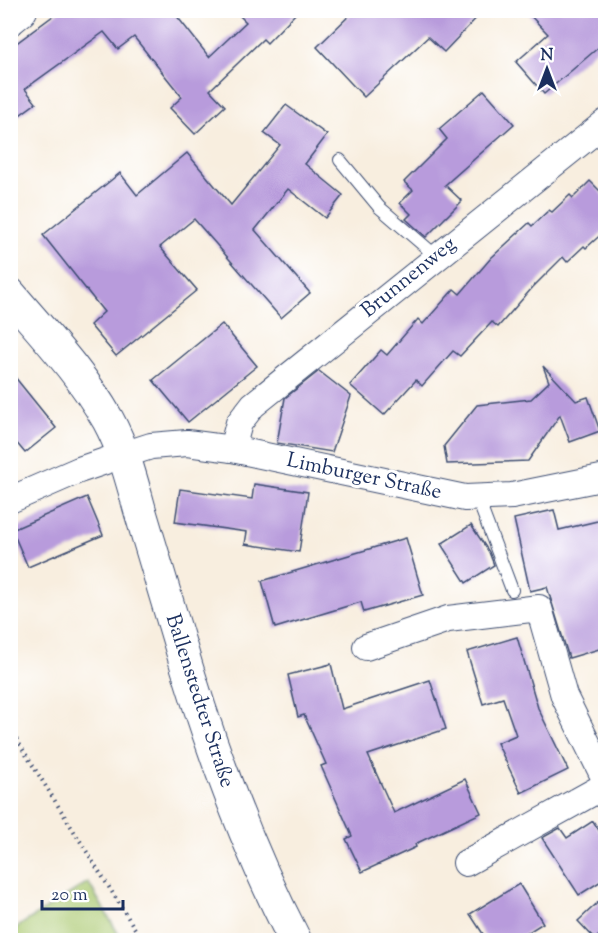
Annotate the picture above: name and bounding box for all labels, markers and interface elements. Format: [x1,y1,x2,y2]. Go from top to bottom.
north arrow [517,39,577,99]
text: N [541,45,554,68]
street label: Brunnenweg [355,230,463,326]
street label: Limburger Straße [284,446,444,508]
street label: Ballenstedter Straße [157,610,241,792]
scale bar [42,873,123,911]
text: 20 m [51,883,88,909]

